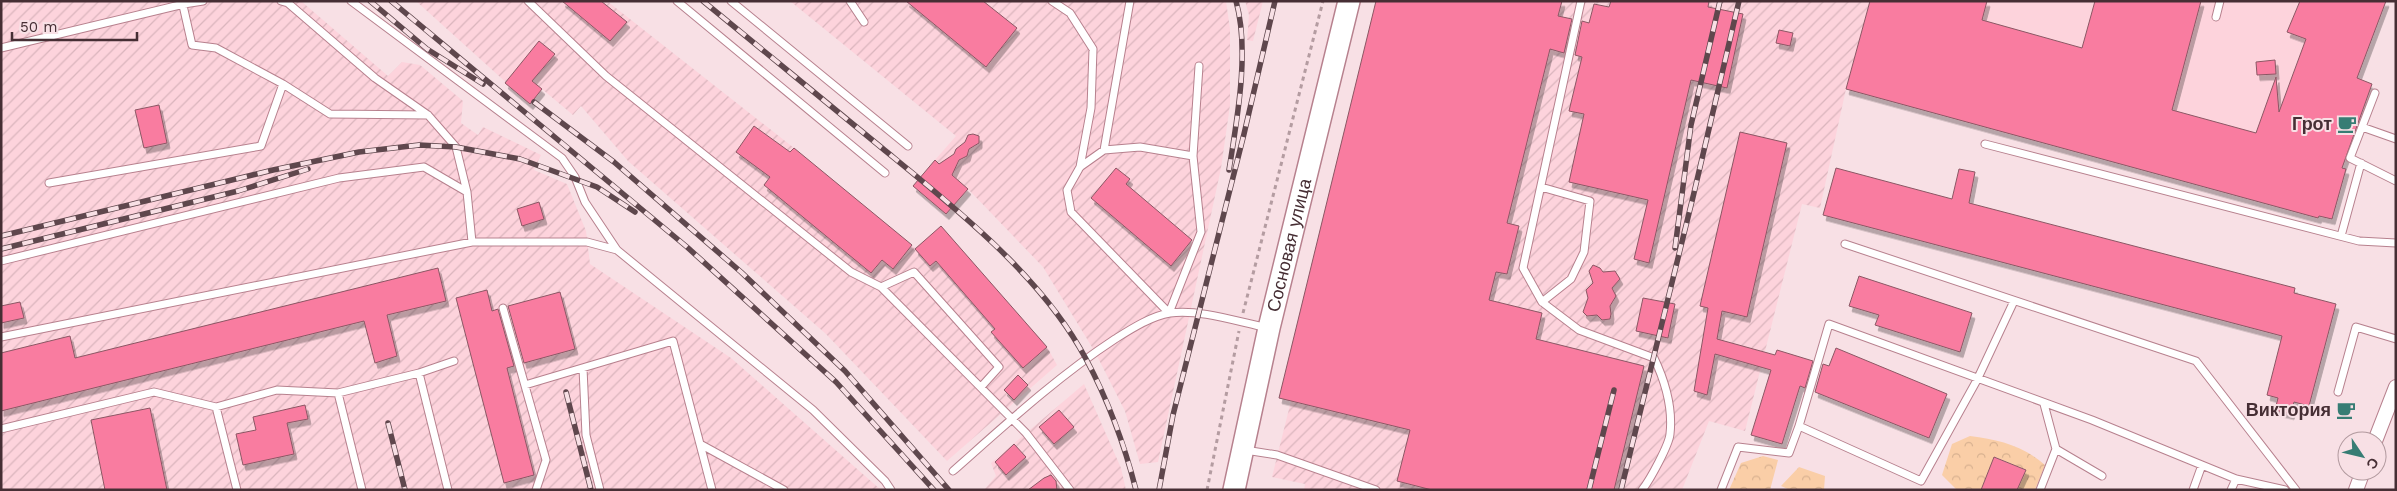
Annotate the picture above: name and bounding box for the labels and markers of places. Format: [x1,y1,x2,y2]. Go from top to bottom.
place label: Грот [2292,113,2332,134]
cafe icon: Грот [2336,113,2358,135]
place label: Виктория [2246,399,2331,420]
cafe icon: Виктория [2335,399,2357,421]

